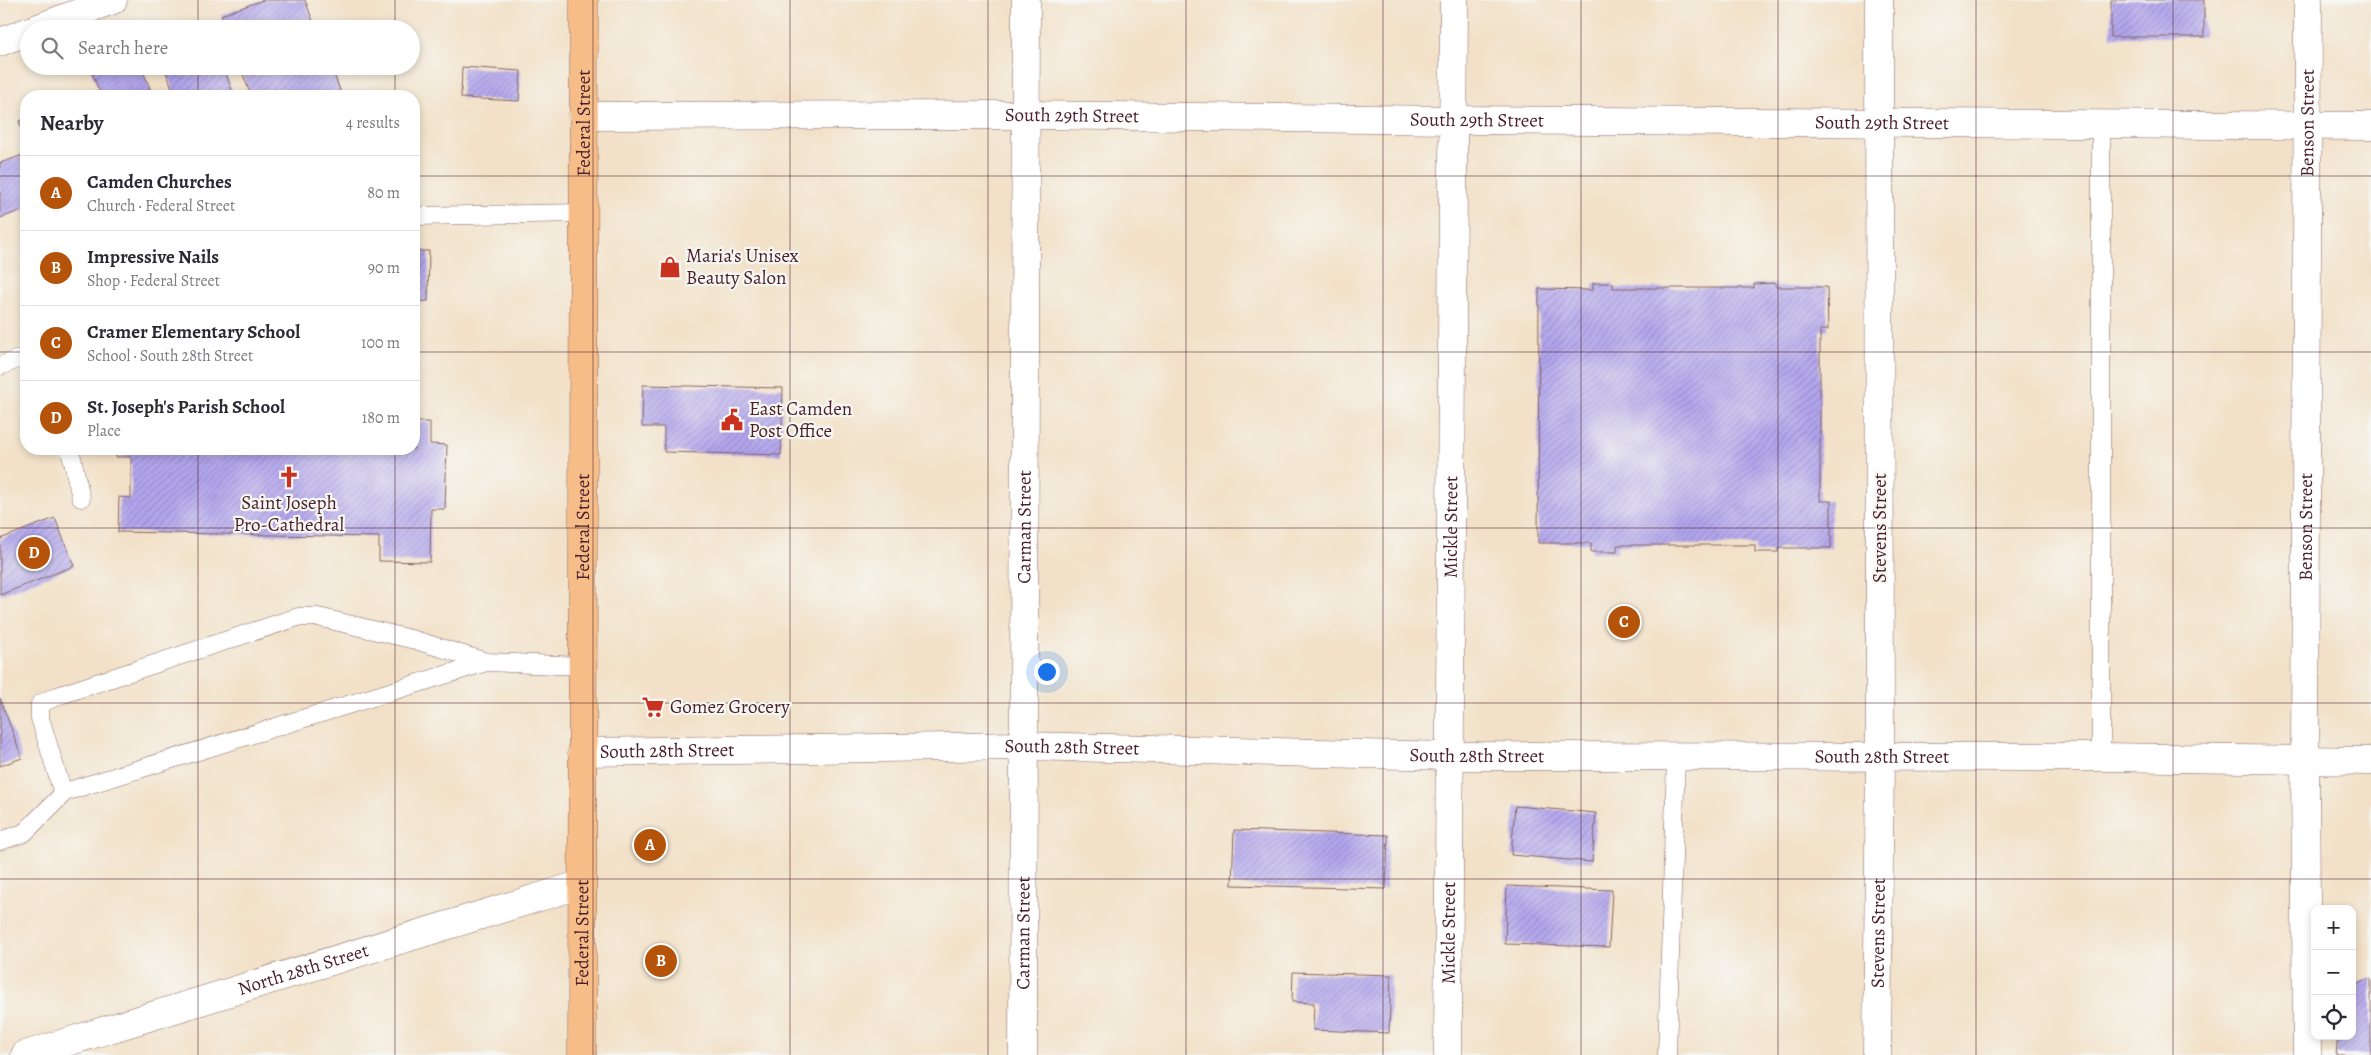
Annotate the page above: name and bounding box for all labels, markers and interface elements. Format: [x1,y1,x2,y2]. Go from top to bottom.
search box [20,20,420,75]
icon: search [38,34,66,62]
text: Search here [78,35,168,61]
street label: Federal Street [571,69,597,177]
street label: Benson Street [2294,69,2321,177]
street label: South 29th Street [1005,102,1139,129]
street label: South 29th Street [1410,106,1544,134]
text: Nearby [40,109,103,137]
street label: South 29th Street [1815,109,1949,136]
text: 4 results [346,112,400,134]
text: Camden Churches [87,169,232,195]
text: A [51,182,61,204]
text: 80 m [367,182,400,204]
text: Church · Federal Street [87,195,235,217]
place label: Maria's Unisex Beauty Salon [686,243,799,291]
text: Impressive Nails [87,244,219,270]
shop icon: Maria's Unisex Beauty Salon [657,254,683,280]
text: B [51,257,61,279]
text: 90 m [368,257,400,279]
text: Shop · Federal Street [87,270,220,292]
text: Cramer Elementary School [87,319,300,345]
text: C [51,332,61,354]
text: 100 m [361,332,400,354]
text: School · South 28th Street [87,345,253,367]
text: St. Joseph's Parish School [87,394,285,420]
place label: East Camden Post Office [749,396,852,444]
text: D [50,407,62,429]
text: 180 m [362,407,400,429]
public building icon: East Camden Post Office [719,407,745,433]
text: Place [87,420,121,442]
church icon: Saint Joseph Pro-Cathedral [276,464,302,490]
street label: Carman Street [1011,470,1038,584]
street label: Federal Street [570,473,596,581]
street label: Stevens Street [1867,473,1893,583]
street label: Benson Street [2293,473,2319,581]
street label: Mickle Street [1438,476,1464,578]
place label: Saint Joseph Pro-Cathedral [234,490,345,538]
pin: D [18,534,50,572]
pin: C [1608,603,1640,641]
your location [1034,659,1060,685]
supermarket icon: Gomez Grocery [640,694,666,720]
place label: Gomez Grocery [670,694,790,720]
street label: South 28th Street [1004,733,1140,762]
street label: South 28th Street [599,737,735,765]
street label: South 28th Street [1409,742,1544,769]
street label: South 28th Street [1814,744,1949,770]
pin: A [634,826,666,864]
street label: Carman Street [1010,876,1037,990]
street label: Stevens Street [1865,878,1892,988]
street label: Federal Street [569,879,595,987]
street label: Mickle Street [1435,882,1462,984]
map controls [2311,905,2356,1040]
button: + [2311,905,2356,950]
street label: North 28th Street [235,937,372,1002]
pin: B [645,942,677,980]
button: − [2311,950,2356,995]
button: locate [2311,995,2356,1040]

